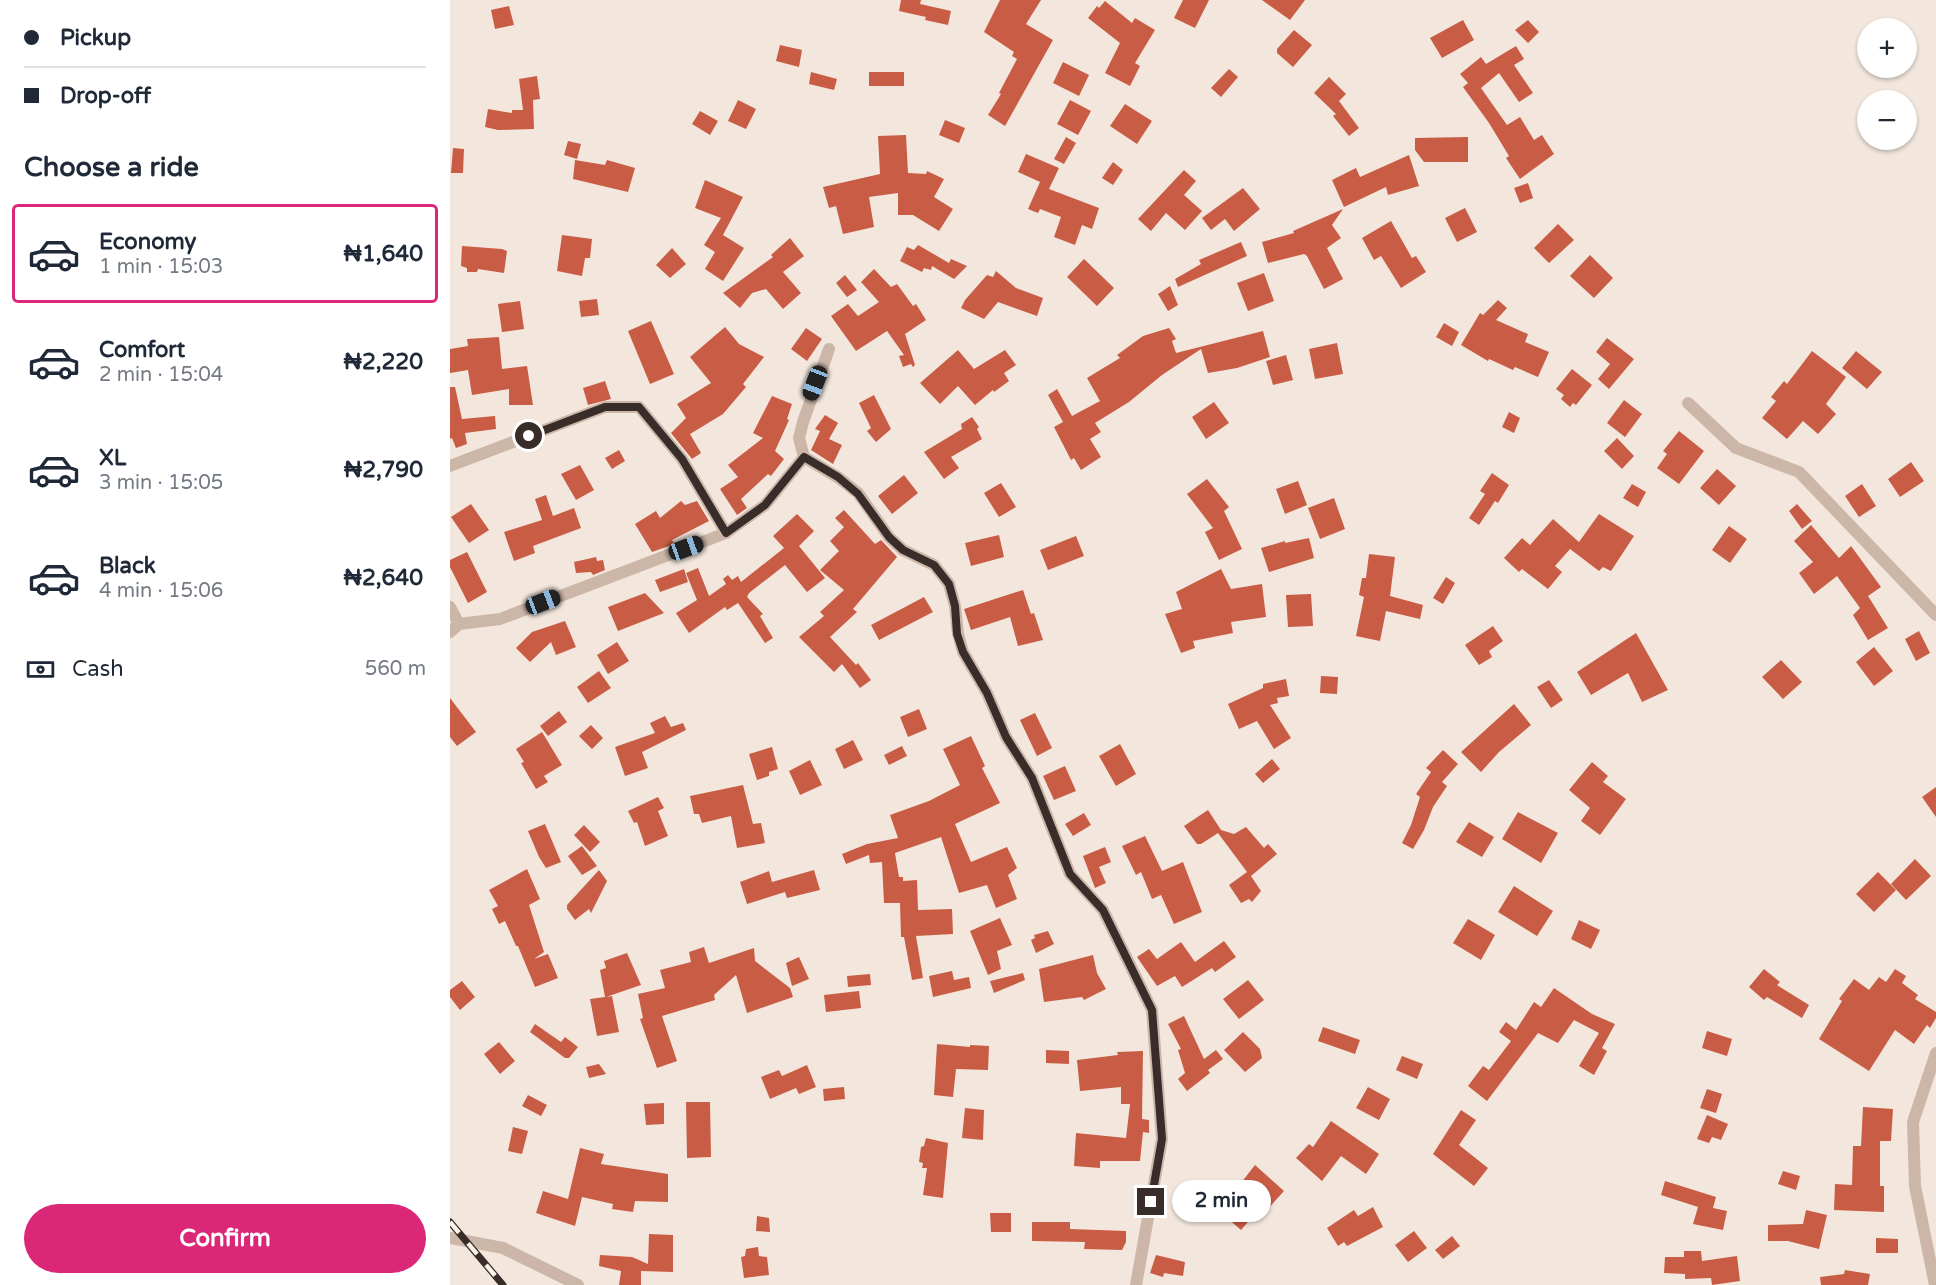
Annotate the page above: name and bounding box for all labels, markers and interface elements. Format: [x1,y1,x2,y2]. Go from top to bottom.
map controls [1857,18,1917,150]
button: + [1857,18,1917,78]
text: Pickup [60,25,131,51]
text: Drop-off [60,83,151,109]
button: − [1857,90,1917,150]
text: Choose a ride [24,151,199,184]
icon: car [27,227,81,281]
text: Economy [99,229,196,255]
text: ₦1,640 [344,241,423,267]
text: 1 min · 15:03 [99,255,223,279]
icon: car [27,335,81,389]
text: Comfort [99,337,185,363]
text: ₦2,220 [344,349,423,375]
text: 2 min · 15:04 [99,363,223,387]
car [800,363,830,403]
route start [515,422,542,449]
icon: car [27,443,81,497]
text: XL [99,445,126,471]
text: ₦2,790 [344,457,423,483]
text: 3 min · 15:05 [99,471,223,495]
car [666,533,706,563]
icon: car [27,551,81,605]
text: Black [99,553,156,579]
text: ₦2,640 [344,565,423,591]
text: 4 min · 15:06 [99,579,223,603]
car [523,587,563,617]
icon: cash [24,653,57,686]
text: Cash [72,656,124,682]
text: 560 m [365,657,426,681]
callout: 2 min [1172,1181,1271,1223]
route end [1137,1188,1164,1215]
text: 2 min [1195,1189,1248,1213]
button: Confirm [24,1204,426,1273]

